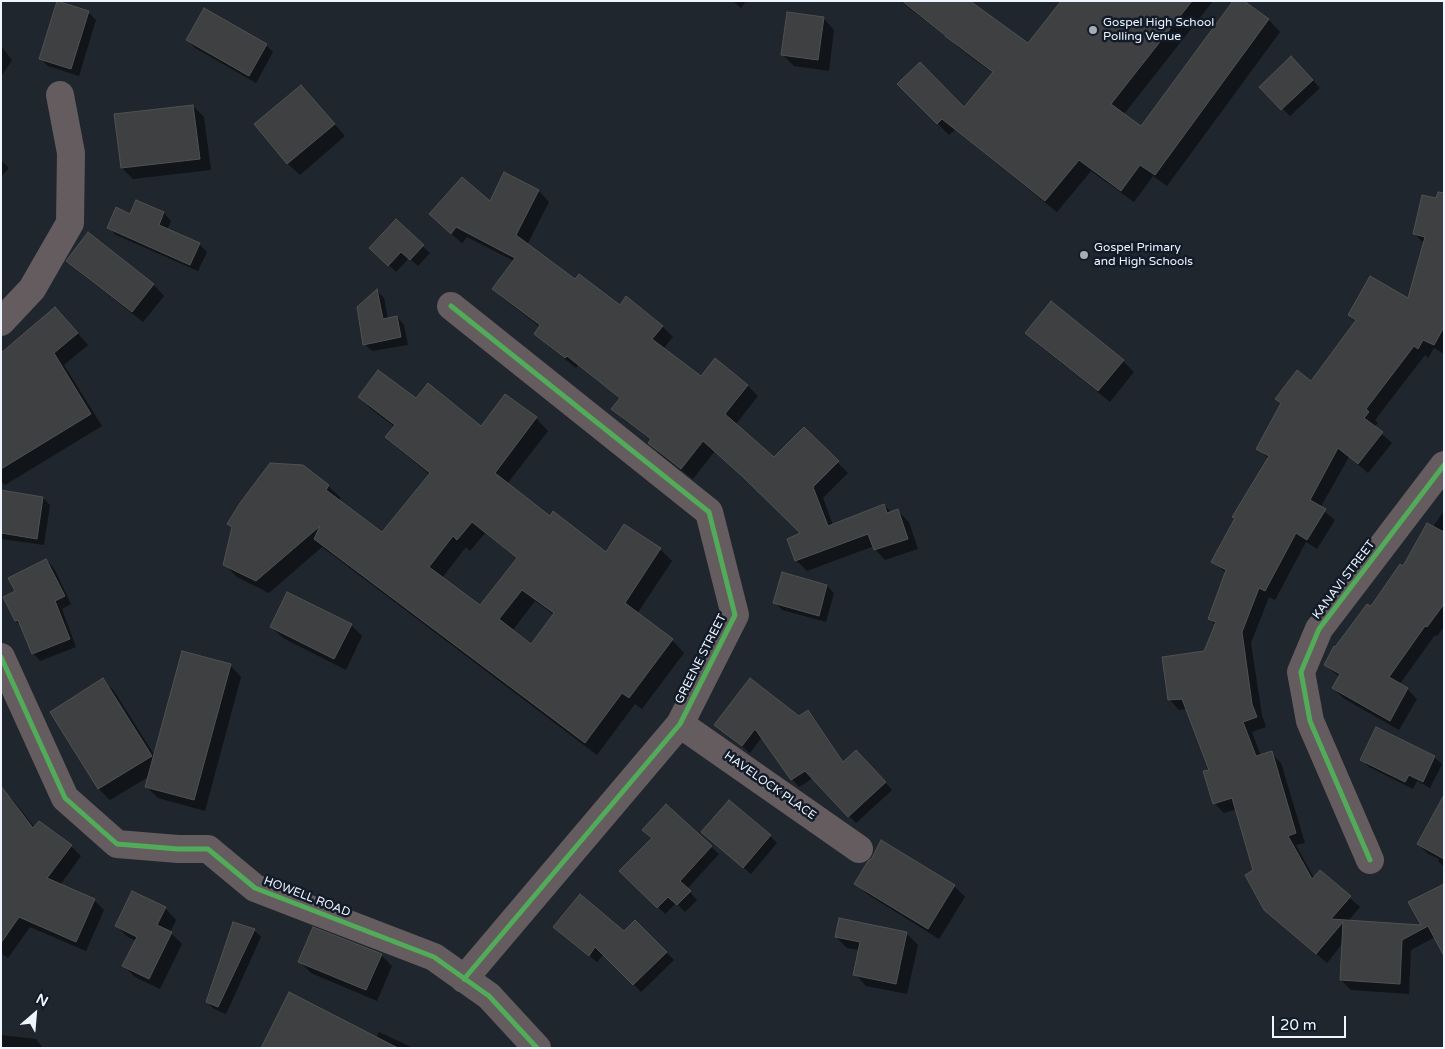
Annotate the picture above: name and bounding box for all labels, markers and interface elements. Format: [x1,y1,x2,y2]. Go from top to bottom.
place label: Gospel High School Polling Venue [1103,16,1214,44]
marker: Gospel High School Polling Venue [1087,24,1099,36]
place label: Gospel Primary and High Schools [1094,241,1193,269]
marker: Gospel Primary and High Schools [1078,249,1090,261]
street label: KANAVI STREET [1310,538,1378,622]
street label: GREENE STREET [672,612,730,706]
street label: HAVELOCK PLACE [721,749,819,823]
street label: HOWELL ROAD [262,874,352,920]
north arrow [10,989,60,1039]
text: N [33,990,51,1010]
scale bar [1275,1006,1349,1038]
text: 20 m [1280,1016,1317,1034]

